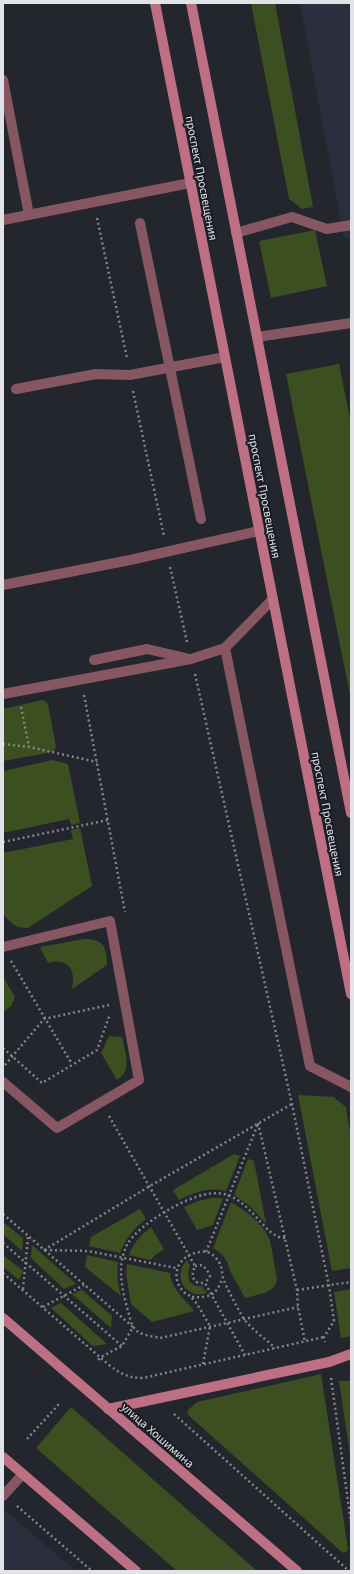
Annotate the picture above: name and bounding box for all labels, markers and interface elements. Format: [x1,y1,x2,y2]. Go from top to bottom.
street label: проспект Просвещения [183,114,221,242]
street label: проспект Просвещения [246,432,284,560]
street label: проспект Просвещения [309,750,347,878]
street label: улица Хошимина [118,1399,198,1471]

